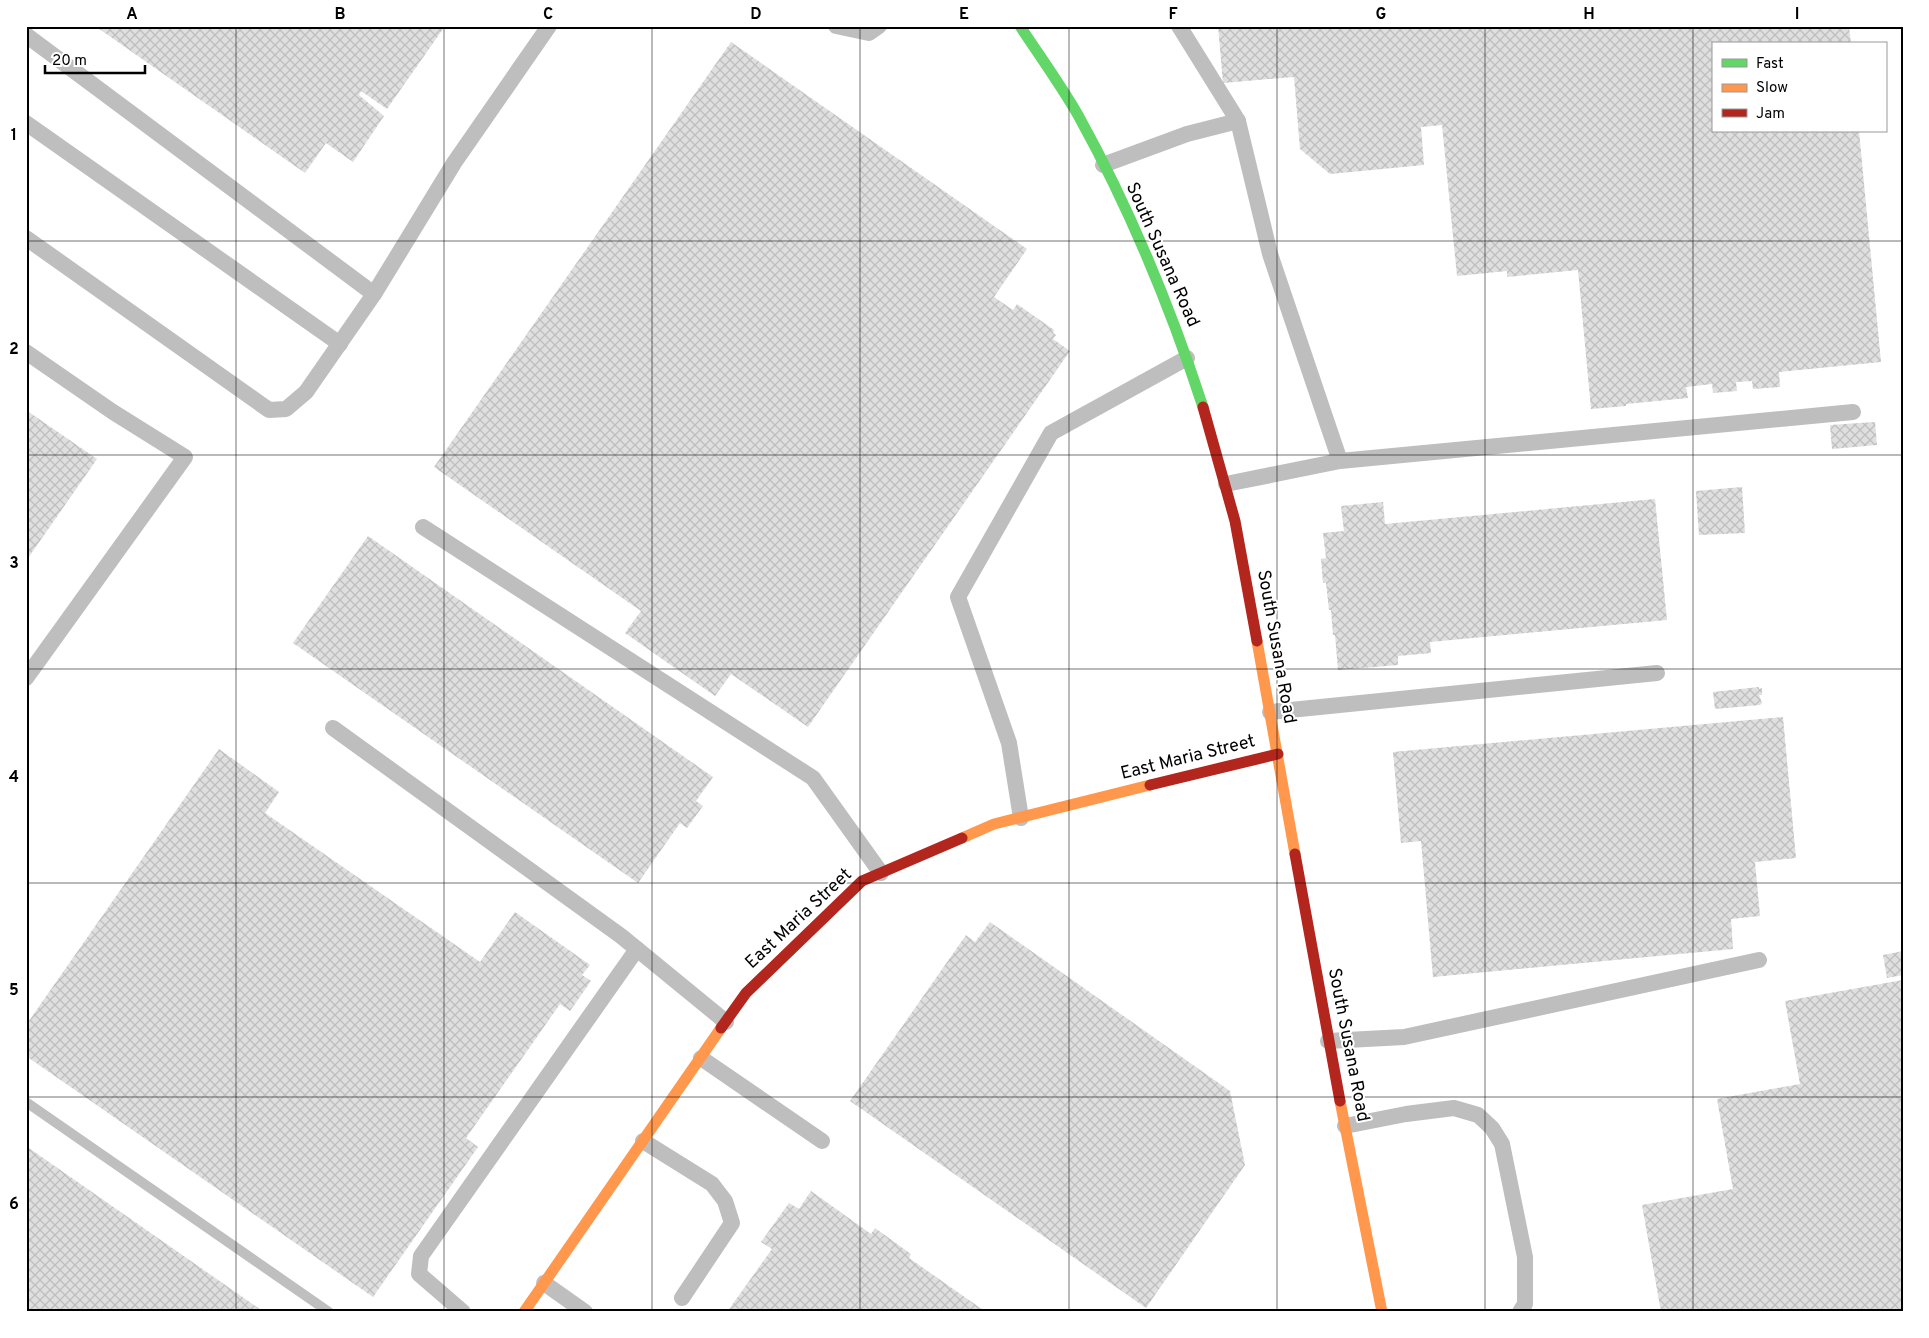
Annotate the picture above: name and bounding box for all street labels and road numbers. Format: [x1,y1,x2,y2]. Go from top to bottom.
street label: South Susana Road [1120,179,1204,331]
street label: South Susana Road [1251,568,1301,726]
street label: East Maria Street [1118,730,1258,786]
street label: East Maria Street [741,864,857,974]
street label: South Susana Road [1322,966,1374,1124]

